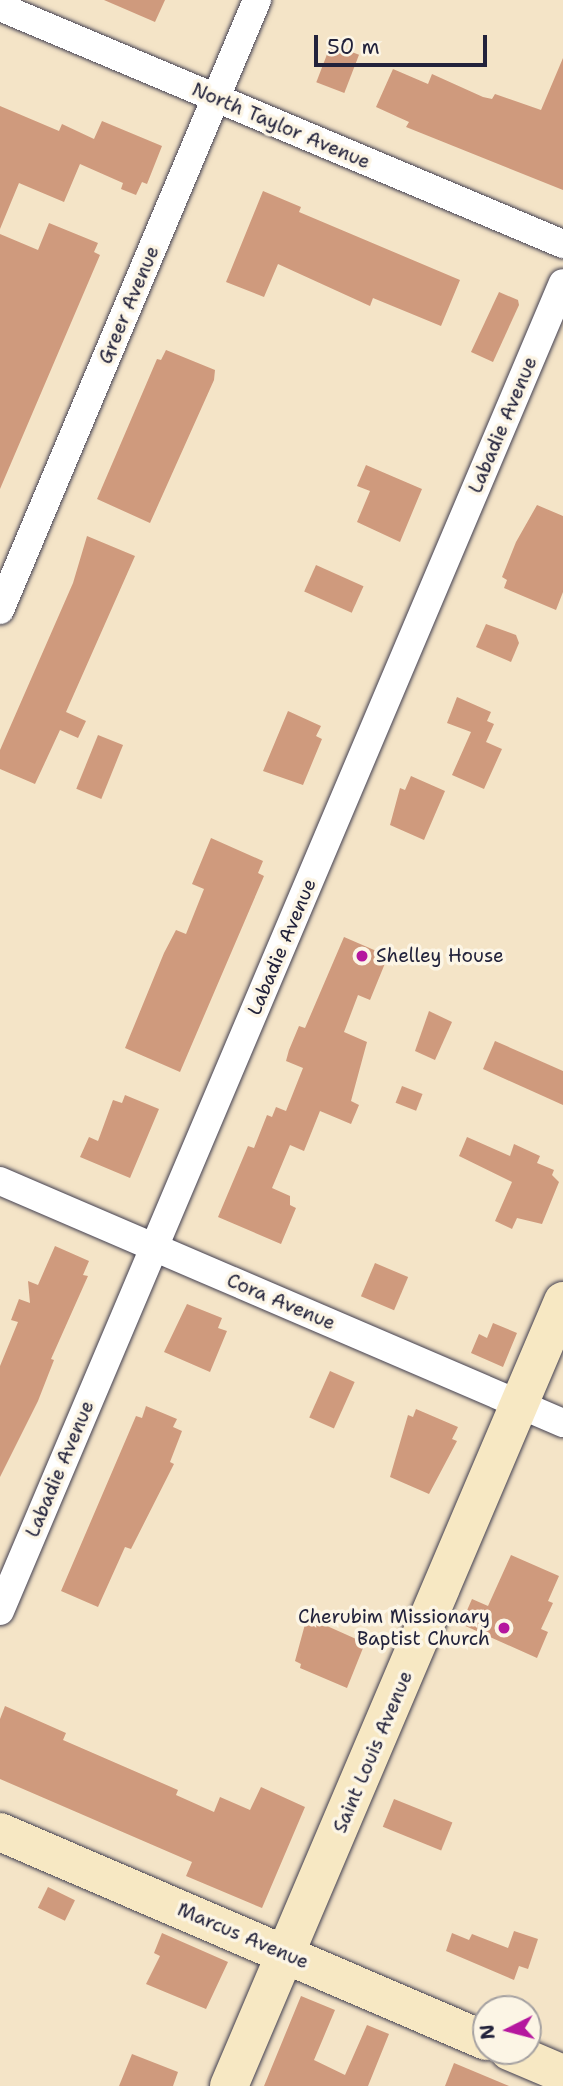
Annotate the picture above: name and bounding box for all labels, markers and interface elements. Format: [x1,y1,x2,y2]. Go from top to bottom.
scale bar [318,21,491,65]
text: 50 m [327,33,380,61]
street label: North Taylor Avenue [189,78,373,174]
street label: Greer Avenue [94,243,164,367]
street label: Labadie Avenue [464,353,542,497]
street label: Labadie Avenue [243,875,321,1019]
place label: Shelley House [376,945,504,967]
marker: Shelley House [354,948,370,964]
street label: Cora Avenue [223,1269,339,1335]
street label: Labadie Avenue [21,1397,99,1541]
place label: Cherubim Missionary Baptist Church [298,1606,490,1650]
marker: Cherubim Missionary Baptist Church [496,1620,512,1636]
street label: Saint Louis Avenue [329,1668,417,1836]
street label: Marcus Avenue [174,1898,312,1974]
north arrow [472,1995,542,2065]
text: N [474,2023,501,2041]

